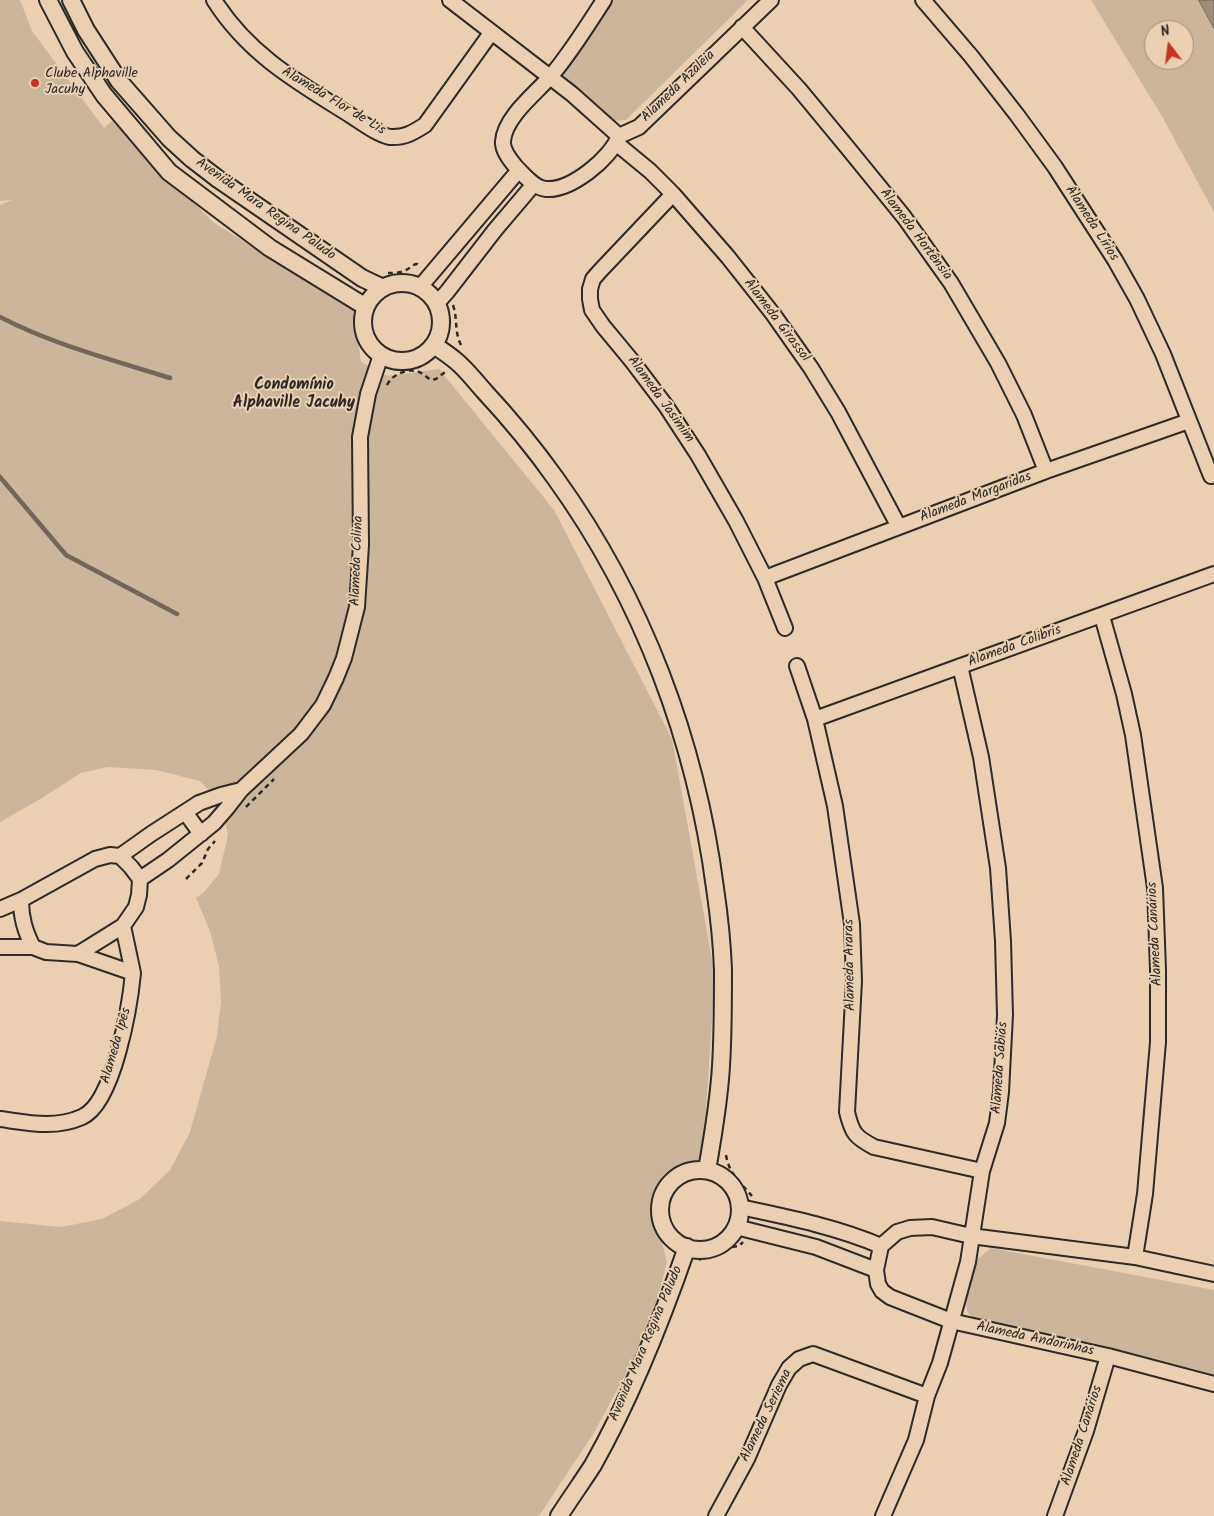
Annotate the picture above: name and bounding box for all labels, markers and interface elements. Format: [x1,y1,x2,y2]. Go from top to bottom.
north arrow [1144,20,1194,70]
text: N [1158,20,1172,43]
street label: Alameda Azaleia [639,48,719,126]
street label: Alameda Flor de Lis [278,64,388,140]
place label: Clube Alphaville Jacuhy [45,67,138,100]
marker: Clube Alphaville Jacuhy [29,77,41,89]
street label: Avenida Mara Regina Paludo [192,155,338,265]
street label: Alameda Lírios [1060,183,1122,265]
street label: Alameda Hortênsia [875,186,955,284]
street label: Alameda Girassol [739,276,813,366]
street label: Alameda Jasimim [623,353,697,447]
district label: Condomínio Alphaville Jacuhy [233,376,355,414]
street label: Alameda Margaridas [918,469,1034,527]
street label: Alameda Colina [348,515,368,607]
street label: Alameda Colibris [966,622,1064,672]
street label: Alameda Canários [1145,881,1167,987]
street label: Alameda Araras [842,919,860,1011]
street label: Alameda Ipês [98,1006,136,1086]
street label: Alameda Sabiás [989,1021,1013,1115]
street label: Avenida Mara Regina Paludo [607,1264,687,1424]
street label: Alameda Andorinhas [975,1319,1095,1361]
street label: Alameda Seriema [737,1367,797,1465]
street label: Alameda Canários [1059,1384,1107,1488]

